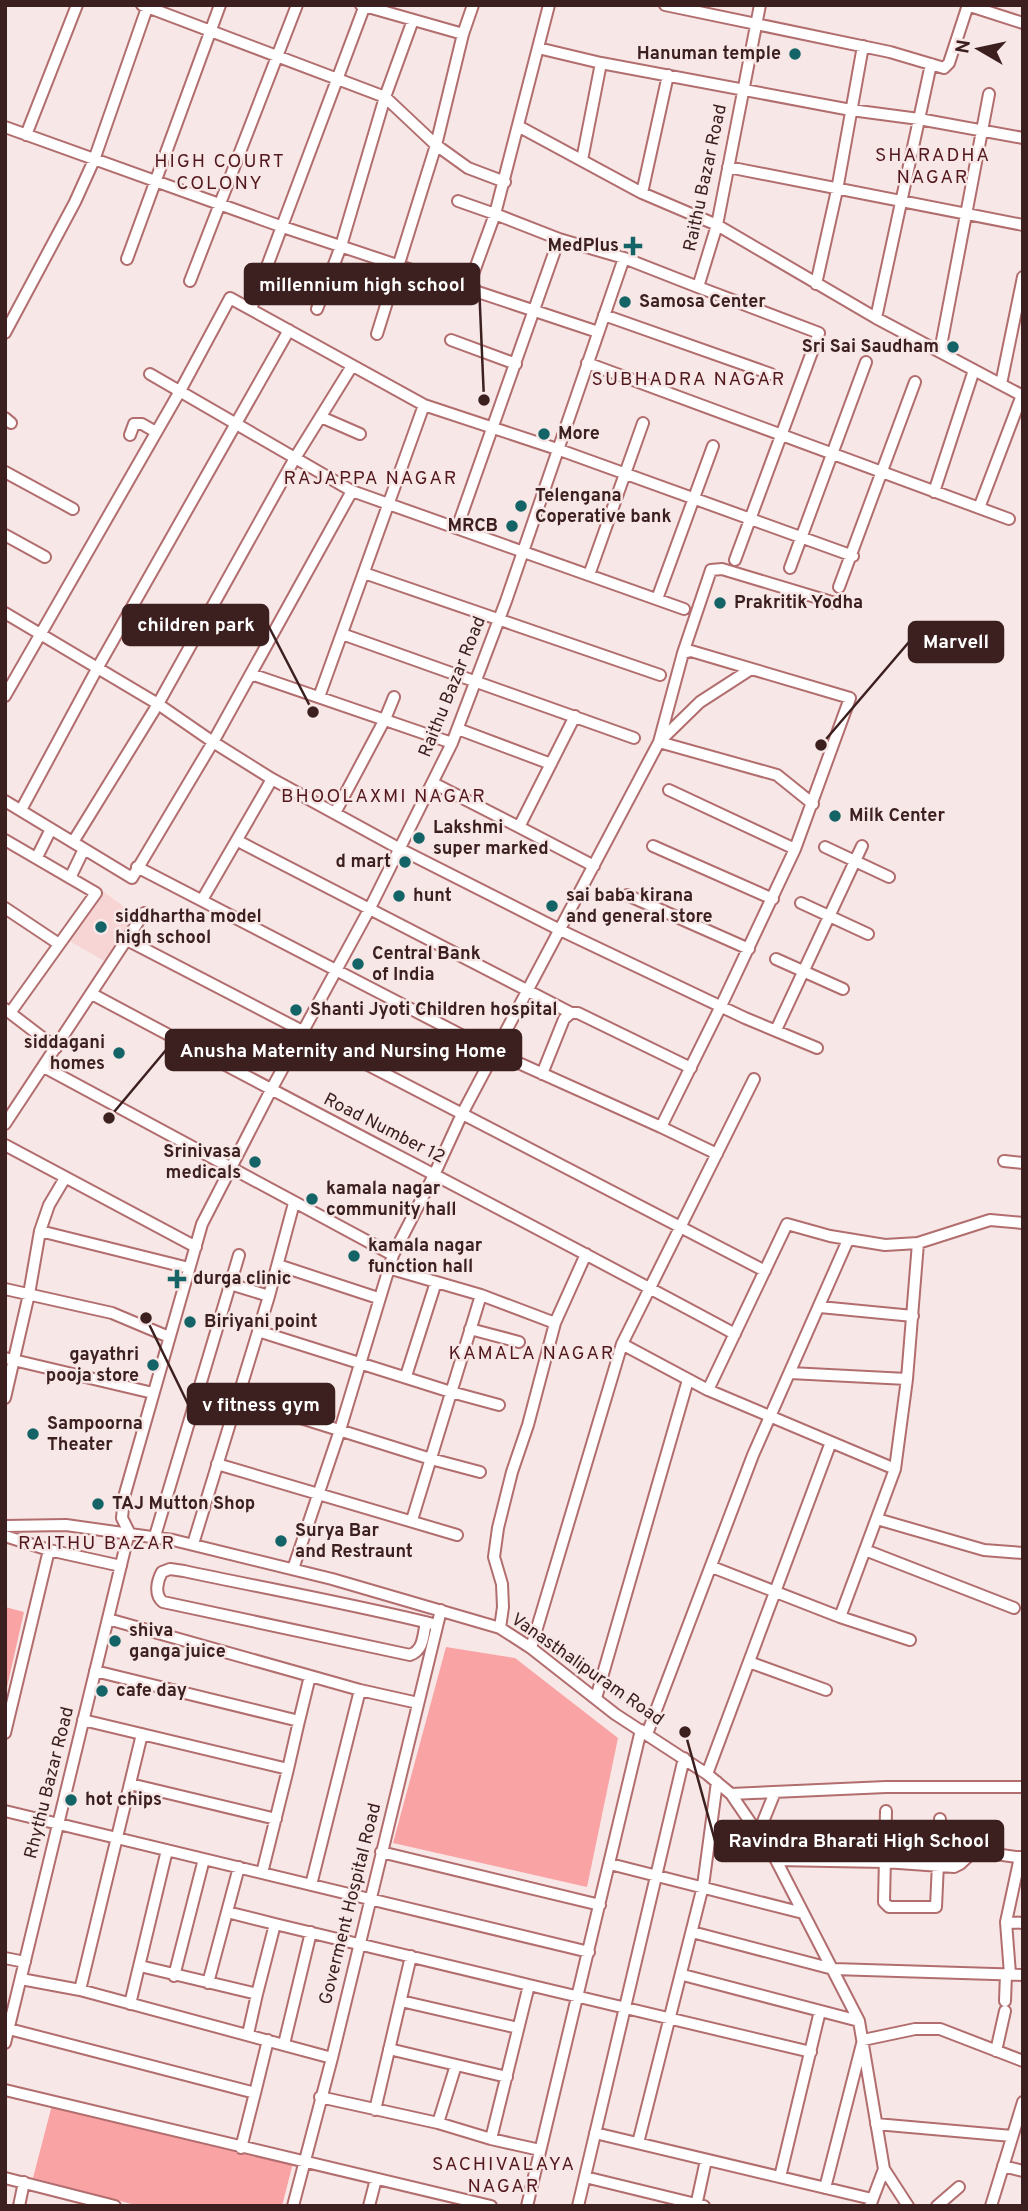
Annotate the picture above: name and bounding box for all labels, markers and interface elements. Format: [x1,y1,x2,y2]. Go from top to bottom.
north arrow [944,14,1014,84]
text: N [951,38,977,55]
place label: Hanuman temple [637,43,781,66]
marker: Hanuman temple [787,46,803,62]
street label: Raithu Bazar Road [679,102,733,254]
district label: SHARADHA NAGAR [875,144,991,190]
district label: HIGH COURT COLONY [154,150,286,196]
place label: MedPlus [547,235,619,258]
marker: MedPlus [625,238,641,254]
callout: millennium high school [245,264,479,304]
text: millennium high school [259,274,465,298]
place label: Samosa Center [639,291,766,314]
marker: Samosa Center [617,294,633,310]
place label: Sri Sai Saudham [802,336,939,359]
marker: Sri Sai Saudham [945,339,961,355]
district label: SUBHADRA NAGAR [592,368,786,392]
place label: More [558,423,600,446]
marker: More [536,426,552,442]
district label: RAJAPPA NAGAR [284,467,458,491]
place label: Telengana Coperative bank [535,485,672,529]
marker: Telengana Coperative bank [513,498,529,514]
place label: MRCB [448,515,498,538]
marker: MRCB [504,518,520,534]
place label: Prakritik Yodha [734,592,863,615]
marker: Prakritik Yodha [712,595,728,611]
callout: children park [123,605,268,645]
street label: Raithu Bazar Road [414,613,492,761]
text: children park [137,614,255,638]
callout: Marvell [909,622,1003,662]
text: Marvell [923,631,989,655]
district label: BHOOLAXMI NAGAR [281,785,487,809]
place label: Milk Center [849,805,945,828]
marker: Milk Center [827,808,843,824]
place label: Lakshmi super marked [433,817,549,861]
marker: Lakshmi super marked [411,830,427,846]
place label: d mart [336,851,391,874]
marker: d mart [397,854,413,870]
place label: hunt [413,885,452,908]
place label: sai baba kirana and general store [566,885,713,929]
marker: hunt [391,888,407,904]
marker: sai baba kirana and general store [544,898,560,914]
place label: siddhartha model high school [115,906,262,950]
marker: siddhartha model high school [93,919,109,935]
place label: Central Bank of India [372,943,481,987]
marker: Central Bank of India [350,956,366,972]
place label: Shanti Jyoti Children hospital [310,999,557,1022]
marker: Shanti Jyoti Children hospital [288,1002,304,1018]
callout: Anusha Maternity and Nursing Home [166,1030,521,1070]
place label: siddagani homes [24,1032,105,1076]
text: Anusha Maternity and Nursing Home [180,1040,506,1064]
marker: siddagani homes [111,1045,127,1061]
street label: Road Number 12 [319,1088,449,1170]
place label: Srinivasa medicals [163,1141,241,1185]
marker: Srinivasa medicals [247,1154,263,1170]
place label: kamala nagar community hall [326,1178,456,1222]
marker: kamala nagar community hall [304,1191,320,1207]
place label: kamala nagar function hall [368,1235,483,1279]
marker: kamala nagar function hall [346,1248,362,1264]
place label: durga clinic [193,1268,292,1291]
marker: durga clinic [167,1269,187,1289]
place label: Biriyani point [204,1311,317,1334]
marker: Biriyani point [182,1314,198,1330]
district label: KAMALA NAGAR [449,1342,615,1366]
place label: gayathri pooja store [46,1344,139,1388]
marker: gayathri pooja store [145,1357,161,1373]
callout: v fitness gym [188,1384,334,1424]
text: v fitness gym [202,1394,320,1418]
place label: Sampoorna Theater [47,1413,143,1457]
marker: Sampoorna Theater [25,1426,41,1442]
place label: TAJ Mutton Shop [112,1493,255,1516]
marker: TAJ Mutton Shop [90,1496,106,1512]
place label: Surya Bar and Restraunt [295,1520,413,1564]
district label: RAITHU BAZAR [18,1532,176,1556]
marker: Surya Bar and Restraunt [273,1533,289,1549]
street label: Vanasthalipuram Road [506,1609,668,1731]
place label: shiva ganga juice [129,1620,226,1664]
marker: shiva ganga juice [107,1633,123,1649]
place label: cafe day [116,1680,187,1703]
marker: cafe day [94,1683,110,1699]
street label: Rhythu Bazar Road [20,1705,80,1861]
place label: hot chips [85,1789,162,1812]
marker: hot chips [63,1792,79,1808]
street label: Goverment Hospital Road [315,1801,387,2007]
callout: Ravindra Bharati High School [715,1821,1003,1861]
text: Ravindra Bharati High School [729,1830,989,1854]
district label: SACHIVALAYA NAGAR [432,2153,576,2199]

